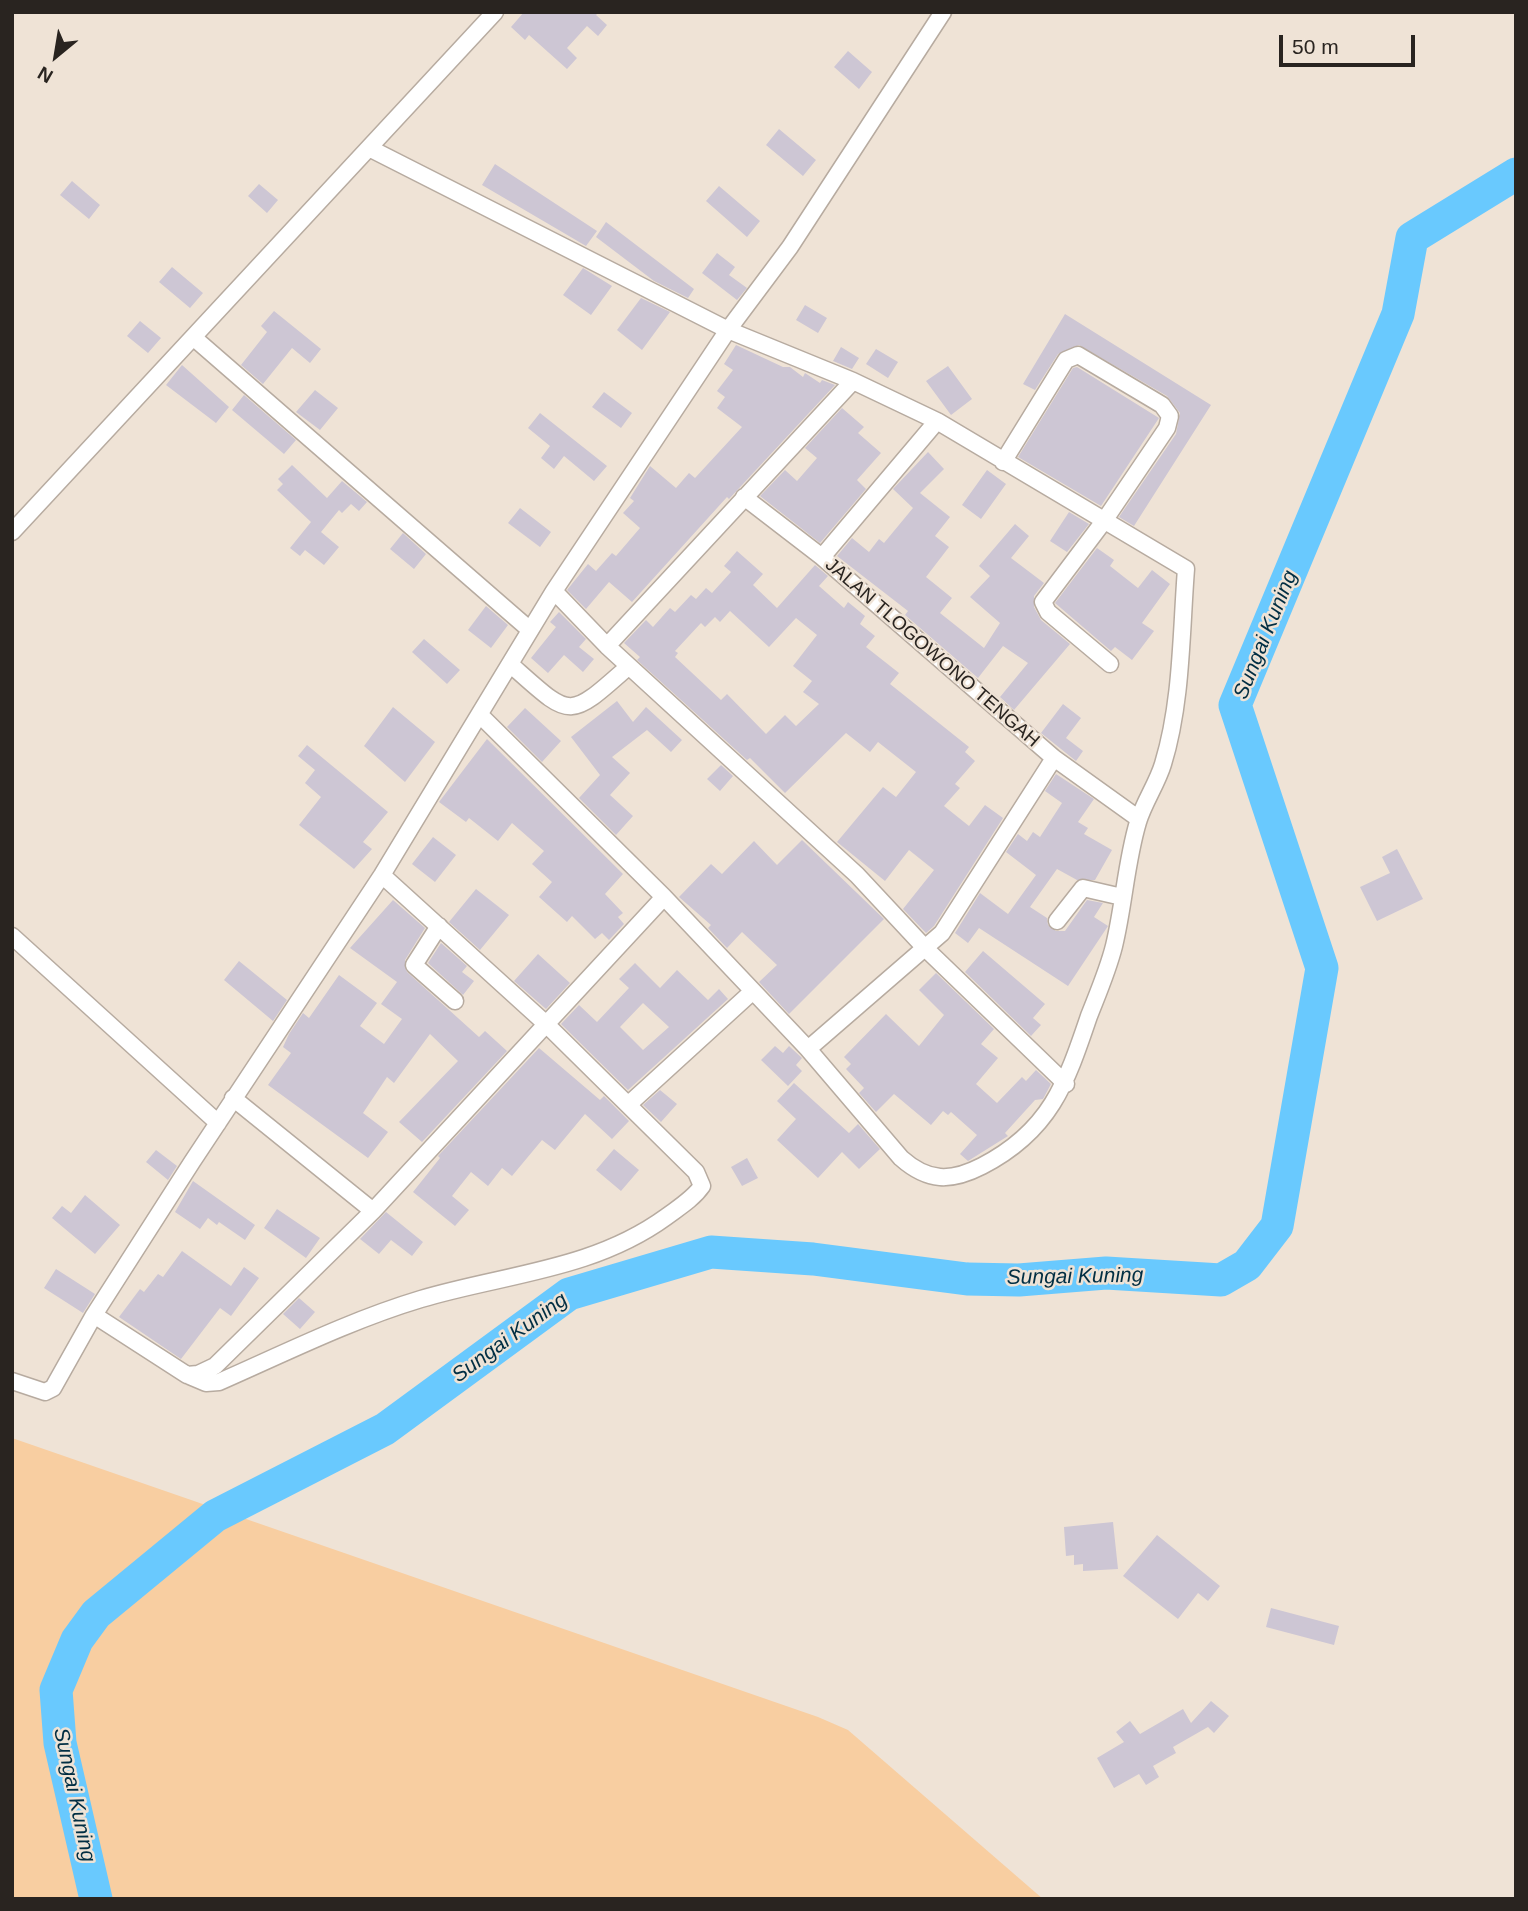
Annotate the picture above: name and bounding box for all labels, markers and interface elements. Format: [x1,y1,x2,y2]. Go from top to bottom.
north arrow [21,21,91,91]
scale bar [1283,21,1420,65]
text: 50 m [1292,35,1339,58]
text: N [34,62,56,87]
street label: JALAN TLOGOWONO TENGAH [820,554,1044,752]
water label: Sungai Kuning [1229,567,1303,703]
water label: Sungai Kuning [1006,1263,1144,1291]
water label: Sungai Kuning [447,1288,573,1388]
water label: Sungai Kuning [47,1726,101,1864]

